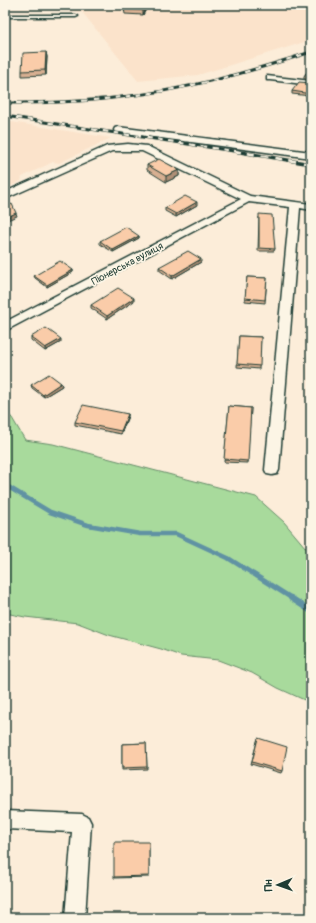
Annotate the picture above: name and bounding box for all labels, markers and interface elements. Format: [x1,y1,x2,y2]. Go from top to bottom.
street label: Піонерська вулиця [90,240,166,288]
north arrow [258,865,298,905]
text: Пн [262,879,275,892]

